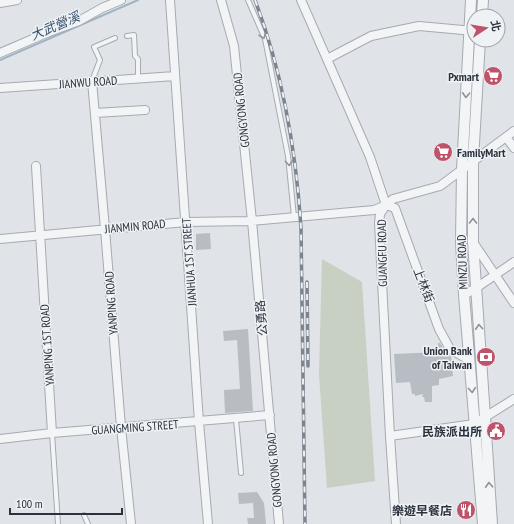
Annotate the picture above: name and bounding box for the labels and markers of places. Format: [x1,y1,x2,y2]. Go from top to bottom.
supermarket icon: Pxmart [482,65,504,87]
place label: Pxmart [448,69,480,84]
supermarket icon: FamilyMart [432,141,454,163]
place label: FamilyMart [457,145,506,160]
place label: Union Bank of Taiwan [423,343,472,372]
bank icon: Union Bank of Taiwan [475,346,497,368]
public building icon: 民族派出所 [485,420,507,442]
place label: 民族派出所 [422,424,482,439]
restaurant icon: 樂遊早餐店 [455,499,477,521]
place label: 樂遊早餐店 [392,503,452,518]

